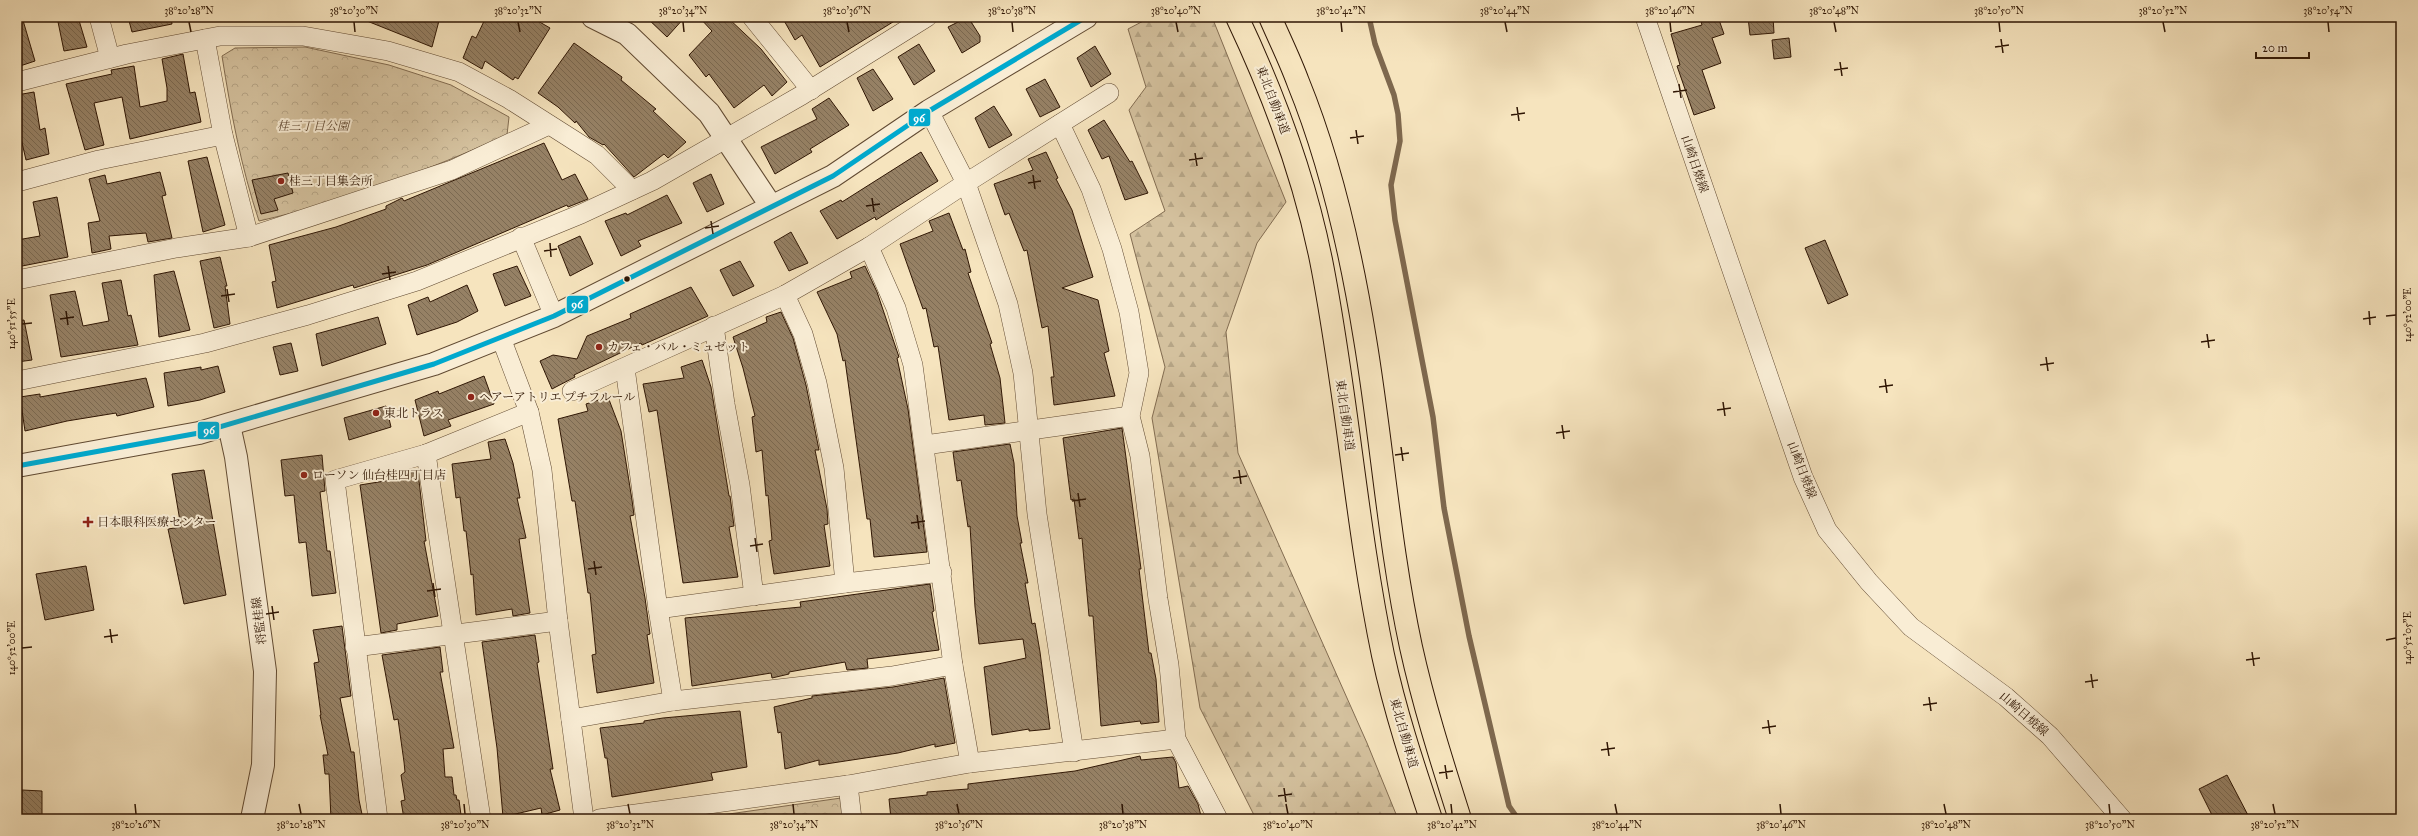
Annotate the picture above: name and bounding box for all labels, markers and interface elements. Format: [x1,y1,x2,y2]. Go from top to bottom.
text: 38°20'28"N [164,5,214,17]
text: 38°20'30"N [329,5,379,17]
text: 38°20'32"N [494,5,543,17]
text: 38°20'34"N [659,5,708,17]
text: 38°20'36"N [823,5,872,17]
text: 38°20'38"N [988,5,1037,17]
text: 38°20'40"N [1151,5,1202,17]
text: 38°20'42"N [1316,5,1366,17]
text: 38°20'44"N [1480,5,1531,17]
text: 38°20'46"N [1645,5,1696,17]
text: 38°20'48"N [1809,5,1860,17]
text: 38°20'50"N [1974,5,2024,17]
text: 38°20'52"N [2139,5,2188,17]
text: 38°20'54"N [2303,5,2353,17]
scale bar [2256,34,2309,60]
text: 20 m [2262,41,2288,55]
street label: 東北自動車道 [1254,64,1292,136]
line badge: 96 [908,108,931,127]
text: 96 [913,112,926,126]
park label: 桂三丁目公園 [277,119,351,133]
street label: 山崎日焼線 [1679,133,1711,195]
place label: 桂三丁目集会所 [289,174,373,188]
marker: 桂三丁目集会所 [276,176,286,186]
unlabelled marker [622,274,632,284]
text: 140°52'00"E [2402,288,2414,342]
line badge: 96 [566,295,589,314]
text: 140°51'55"E [6,298,18,350]
text: 96 [571,298,584,312]
place label: カフェ・バル・ミュゼット [607,340,750,354]
marker: カフェ・バル・ミュゼット [594,342,604,352]
street label: 東北自動車道 [1333,378,1357,452]
place label: ヘアーアトリエ プチフルール [479,390,635,404]
marker: ヘアーアトリエ プチフルール [466,392,476,402]
place label: 東北トラス [384,406,444,420]
marker: 東北トラス [371,408,381,418]
line badge: 96 [197,421,220,440]
text: 96 [203,424,216,438]
street label: 山崎日焼線 [1785,439,1819,501]
place label: ローソン 仙台桂四丁目店 [312,468,446,482]
marker: ローソン 仙台桂四丁目店 [299,470,309,480]
place label: 日本眼科医療センター [97,515,217,529]
marker: 日本眼科医療センター [82,516,94,528]
street label: 将監桂線 [249,596,269,646]
text: 140°52'05"E [2402,611,2414,665]
text: 140°52'00"E [6,621,18,675]
street label: 山崎日焼線 [1997,689,2051,739]
street label: 東北自動車道 [1387,696,1421,770]
text: 38°20'26"N [111,819,161,831]
text: 38°20'28"N [276,819,326,831]
text: 38°20'30"N [440,819,490,831]
text: 38°20'32"N [606,819,655,831]
text: 38°20'34"N [770,819,819,831]
text: 38°20'36"N [935,819,984,831]
text: 38°20'38"N [1099,819,1148,831]
text: 38°20'40"N [1263,819,1314,831]
text: 38°20'42"N [1427,819,1477,831]
text: 38°20'44"N [1592,819,1643,831]
text: 38°20'46"N [1756,819,1807,831]
text: 38°20'48"N [1921,819,1972,831]
text: 38°20'50"N [2085,819,2135,831]
text: 38°20'52"N [2251,819,2300,831]

